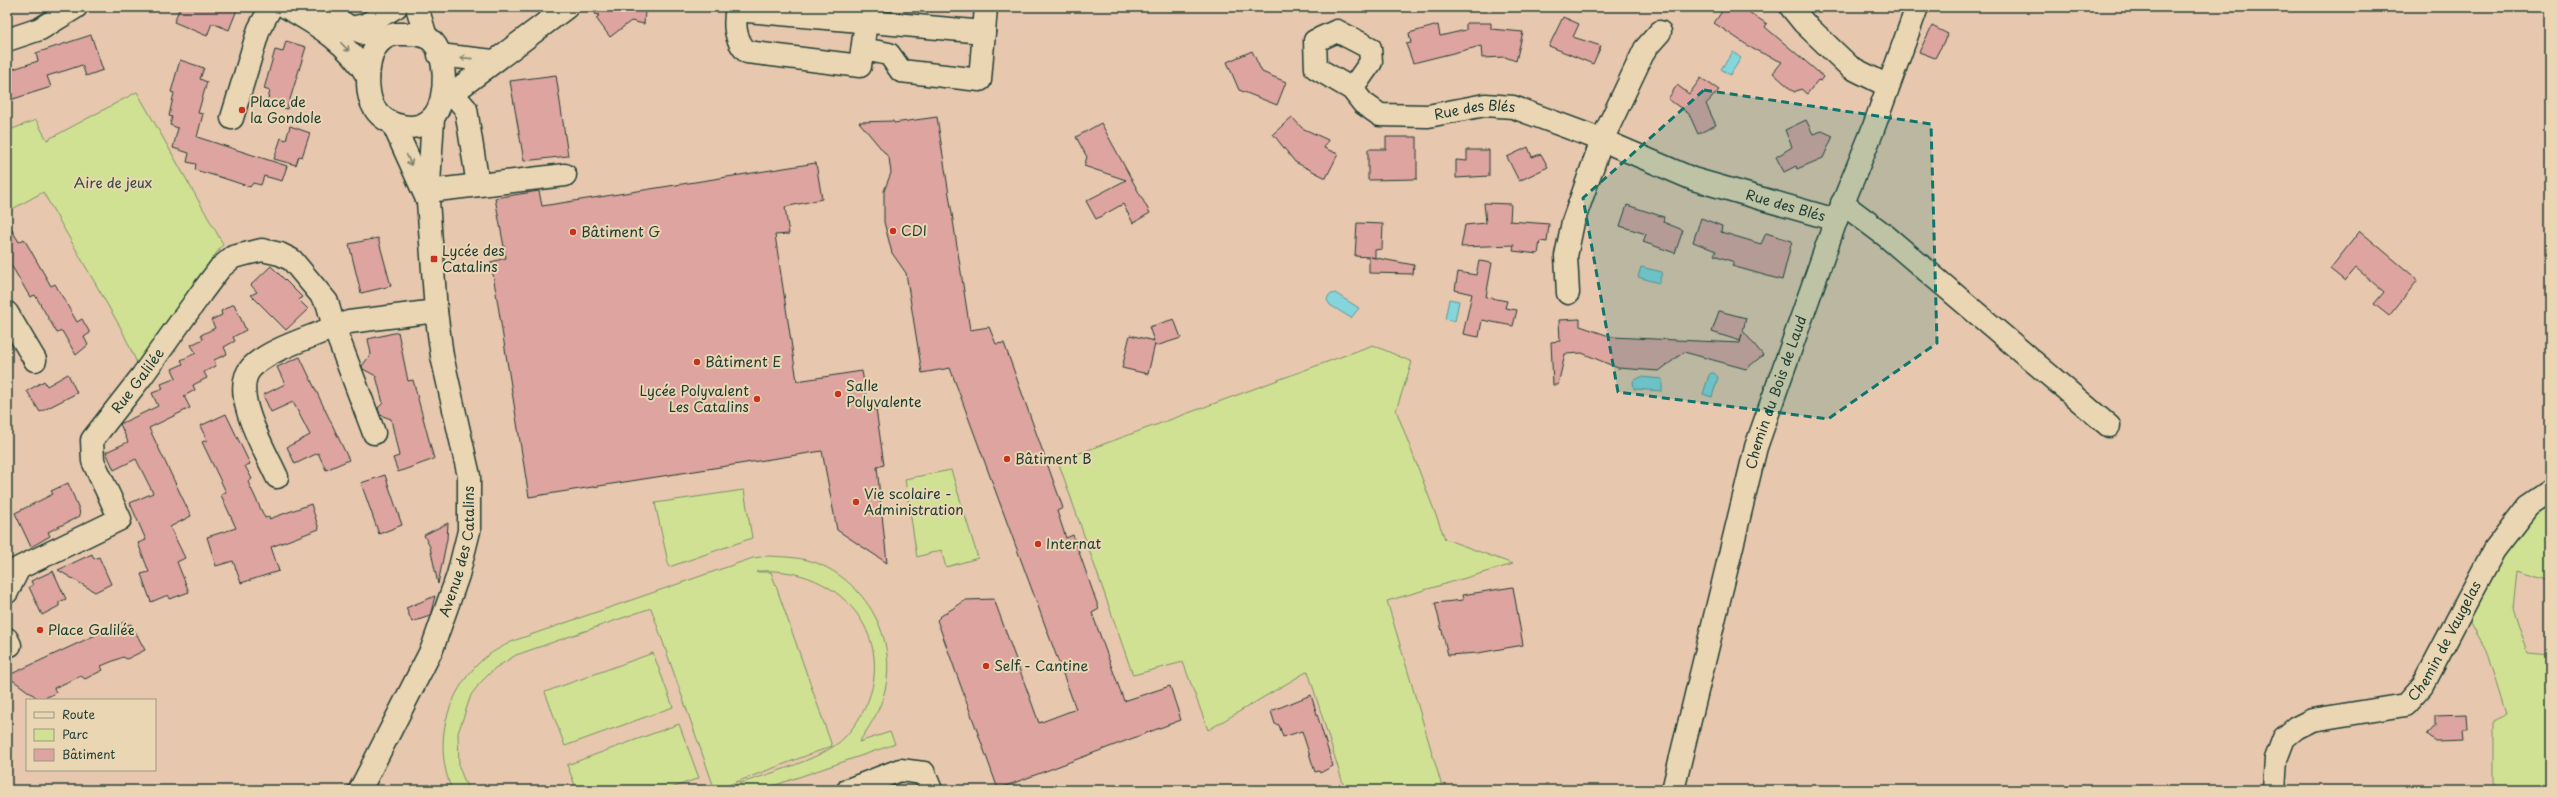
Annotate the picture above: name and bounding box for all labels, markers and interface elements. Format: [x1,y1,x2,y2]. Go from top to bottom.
one-way arrow [340,42,349,53]
one-way arrow [460,54,473,62]
place label: Place de la Gondole [250,91,322,128]
street label: Rue des Blés [1432,94,1516,125]
marker: Place de la Gondole [237,105,247,115]
one-way arrow [406,153,413,165]
park label: Aire de jeux [74,172,152,193]
street label: Rue des Blés [1743,184,1828,226]
place label: CDI [901,220,927,241]
place label: Bâtiment G [581,221,661,242]
marker: CDI [888,226,898,236]
marker: Bâtiment G [568,227,578,237]
place label: Lycée des Catalins [442,240,505,277]
marker: Lycée des Catalins [429,254,439,264]
street label: Chemin du Bois de Laud [1740,313,1811,471]
street label: Rue Galilée [106,343,169,417]
place label: Bâtiment E [705,351,781,372]
marker: Bâtiment E [692,357,702,367]
place label: Salle Polyvalente [846,375,922,412]
place label: Lycée Polyvalent Les Catalins [639,380,749,417]
marker: Salle Polyvalente [833,389,843,399]
marker: Lycée Polyvalent Les Catalins [752,394,762,404]
place label: Bâtiment B [1015,448,1091,469]
marker: Bâtiment B [1002,454,1012,464]
place label: Vie scolaire - Administration [864,483,964,520]
street label: Avenue des Catalins [433,486,479,620]
marker: Vie scolaire - Administration [851,497,861,507]
place label: Internat [1046,533,1101,554]
marker: Internat [1033,539,1043,549]
street label: Chemin de Vaugelas [2402,577,2486,706]
place label: Place Galilée [48,619,135,640]
marker: Place Galilée [35,625,45,635]
place label: Self - Cantine [994,655,1088,676]
marker: Self - Cantine [981,661,991,671]
legend [26,699,156,771]
text: Route [62,705,95,723]
text: Parc [62,725,88,743]
text: Bâtiment [62,745,115,763]

